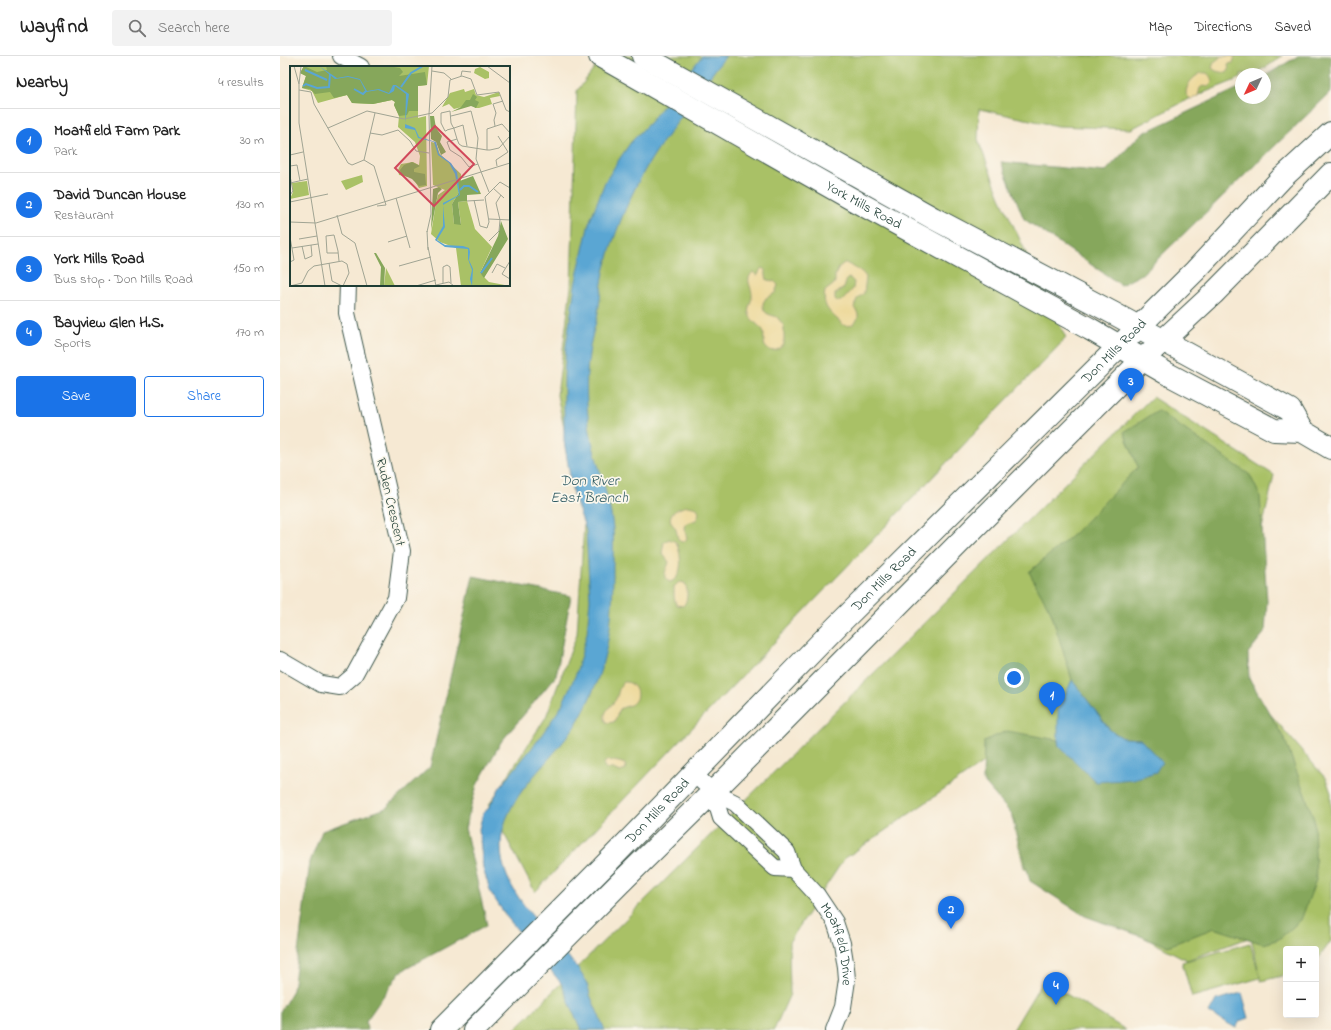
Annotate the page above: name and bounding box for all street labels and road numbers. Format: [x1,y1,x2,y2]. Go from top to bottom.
street label: York Mills Road [822,176,906,235]
street label: Don Mills Road [1076,314,1152,389]
street label: Ruden Crescent [370,456,410,548]
street label: Don Mills Road [846,542,922,617]
street label: Don Mills Road [620,773,695,849]
street label: Moatfield Drive [814,898,857,988]

